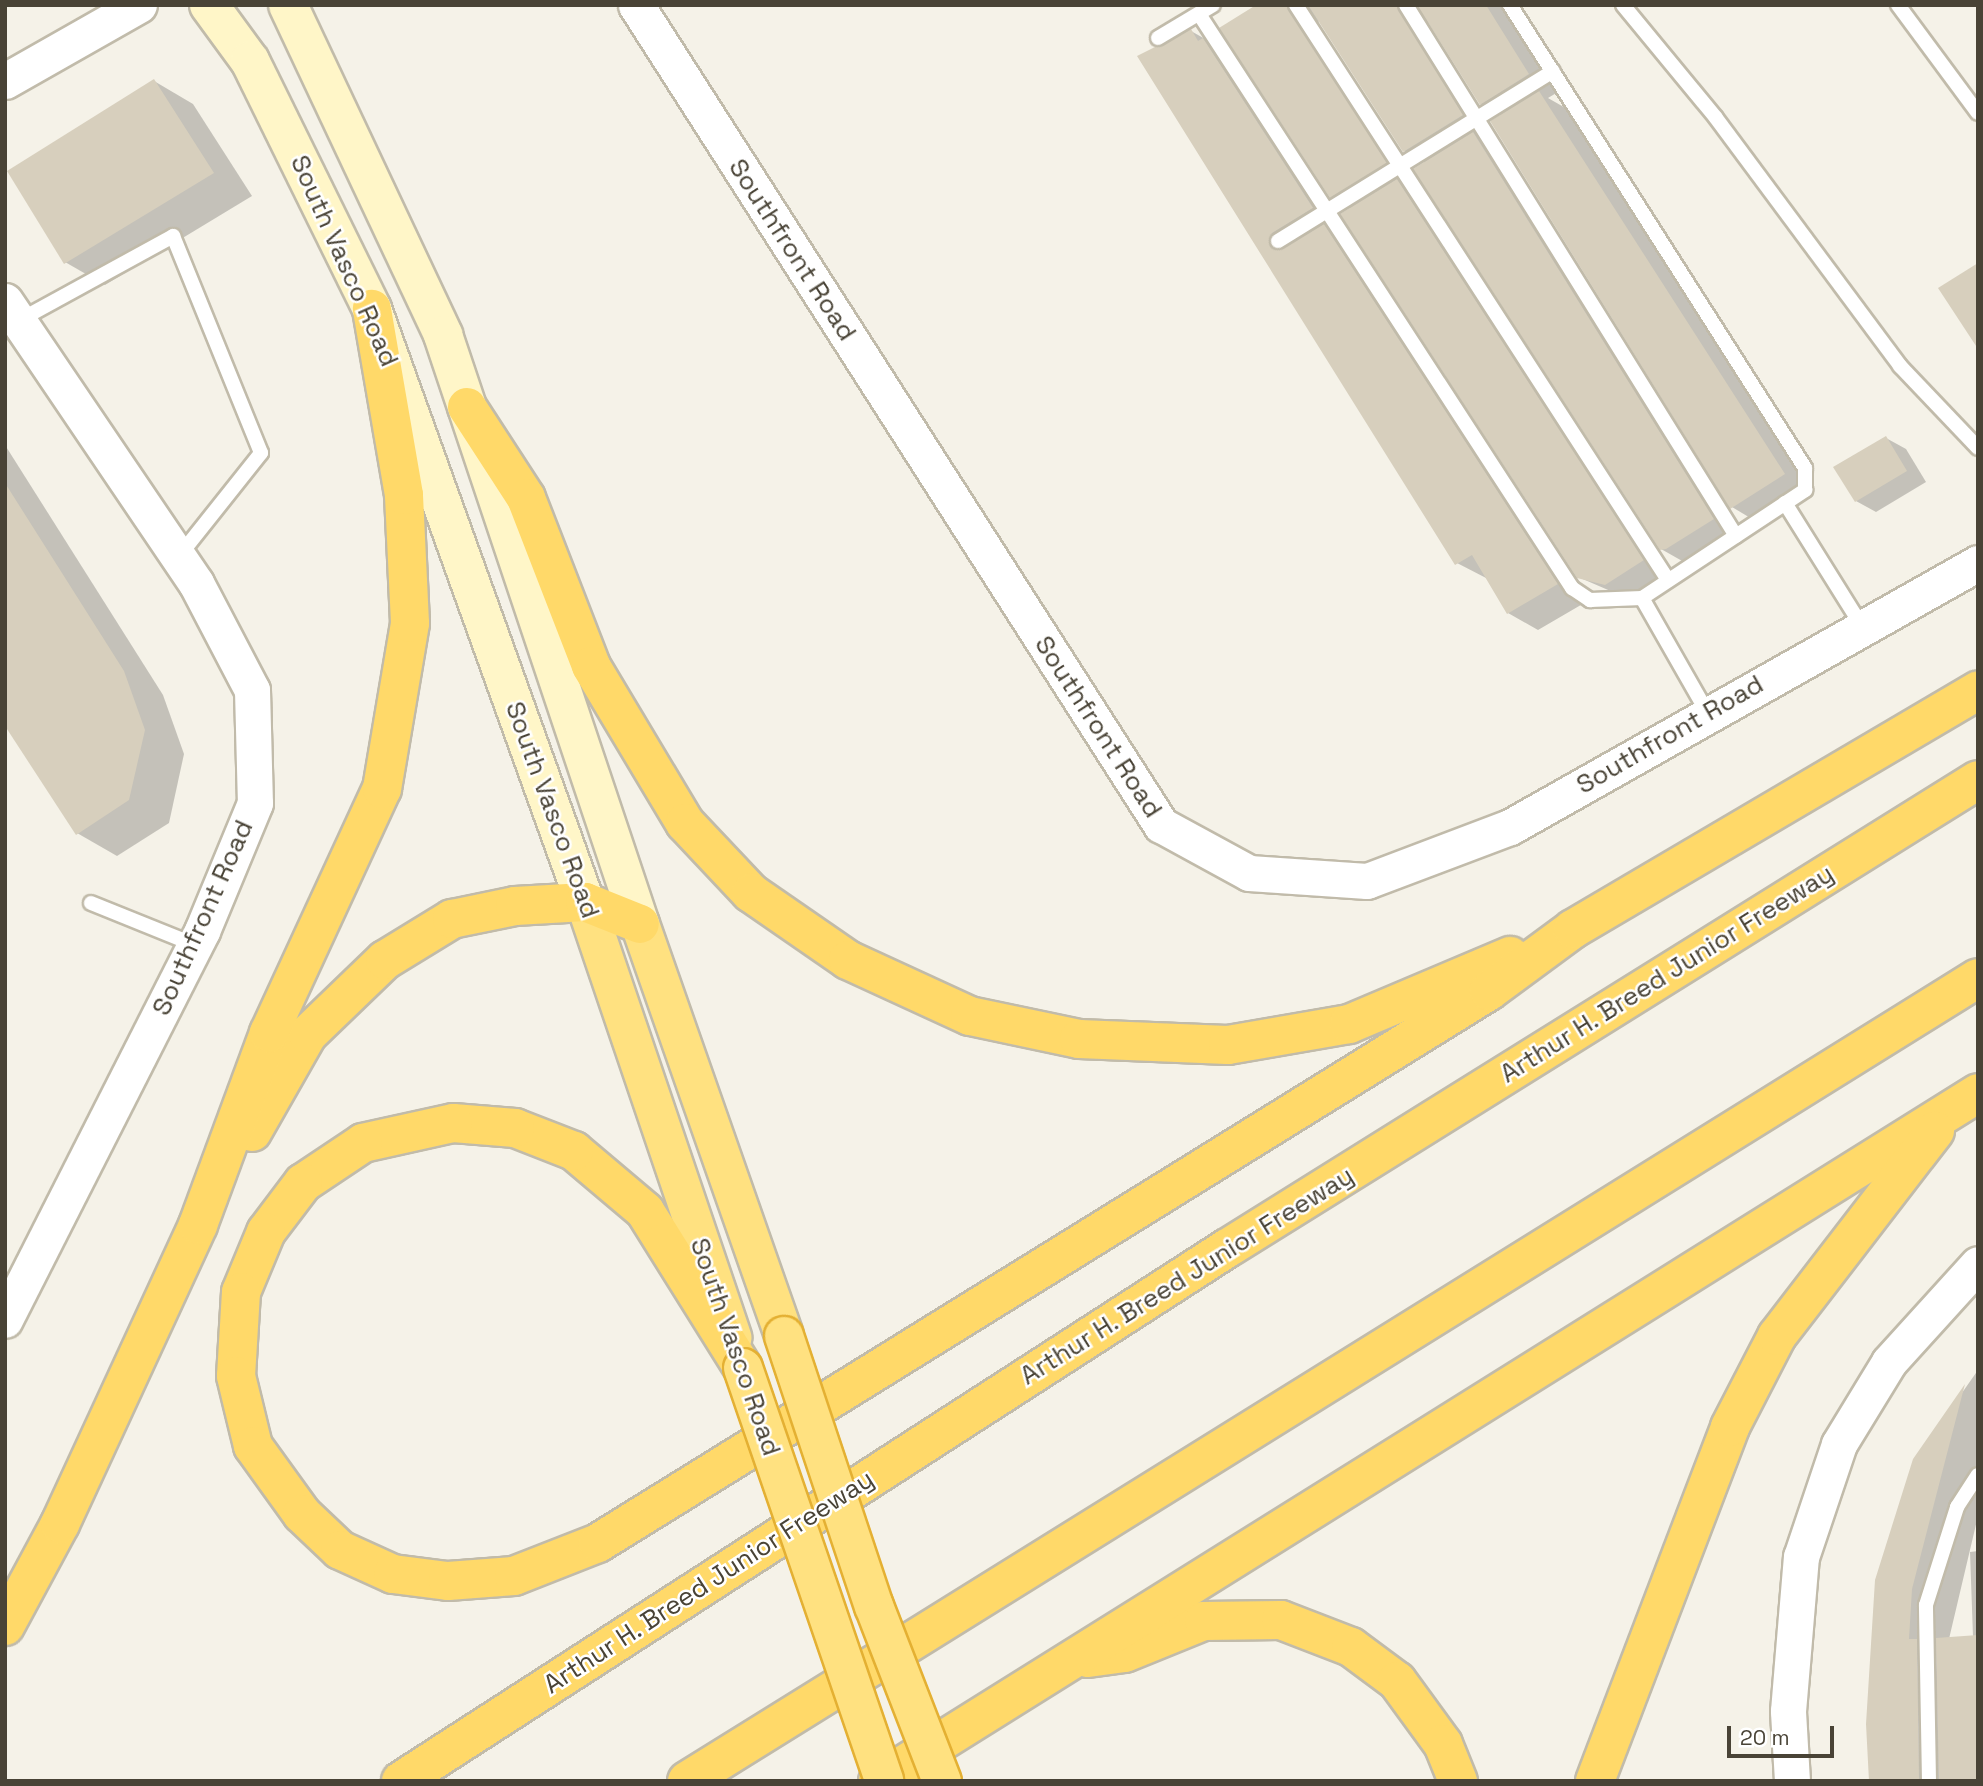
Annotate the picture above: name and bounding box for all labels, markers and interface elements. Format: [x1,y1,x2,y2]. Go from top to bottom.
street label: South Vasco Road [283,150,405,372]
street label: Southfront Road [722,153,862,347]
street label: Southfront Road [1028,630,1168,824]
street label: Southfront Road [1571,669,1769,801]
street label: South Vasco Road [498,697,606,923]
street label: Southfront Road [146,816,260,1020]
street label: Arthur H. Breed Junior Freeway [1494,858,1840,1090]
street label: Arthur H. Breed Junior Freeway [1014,1160,1360,1392]
street label: South Vasco Road [683,1234,787,1460]
street label: Arthur H. Breed Junior Freeway [538,1463,880,1701]
scale bar [1731,1712,1838,1756]
text: 20 m [1740,1724,1790,1751]

